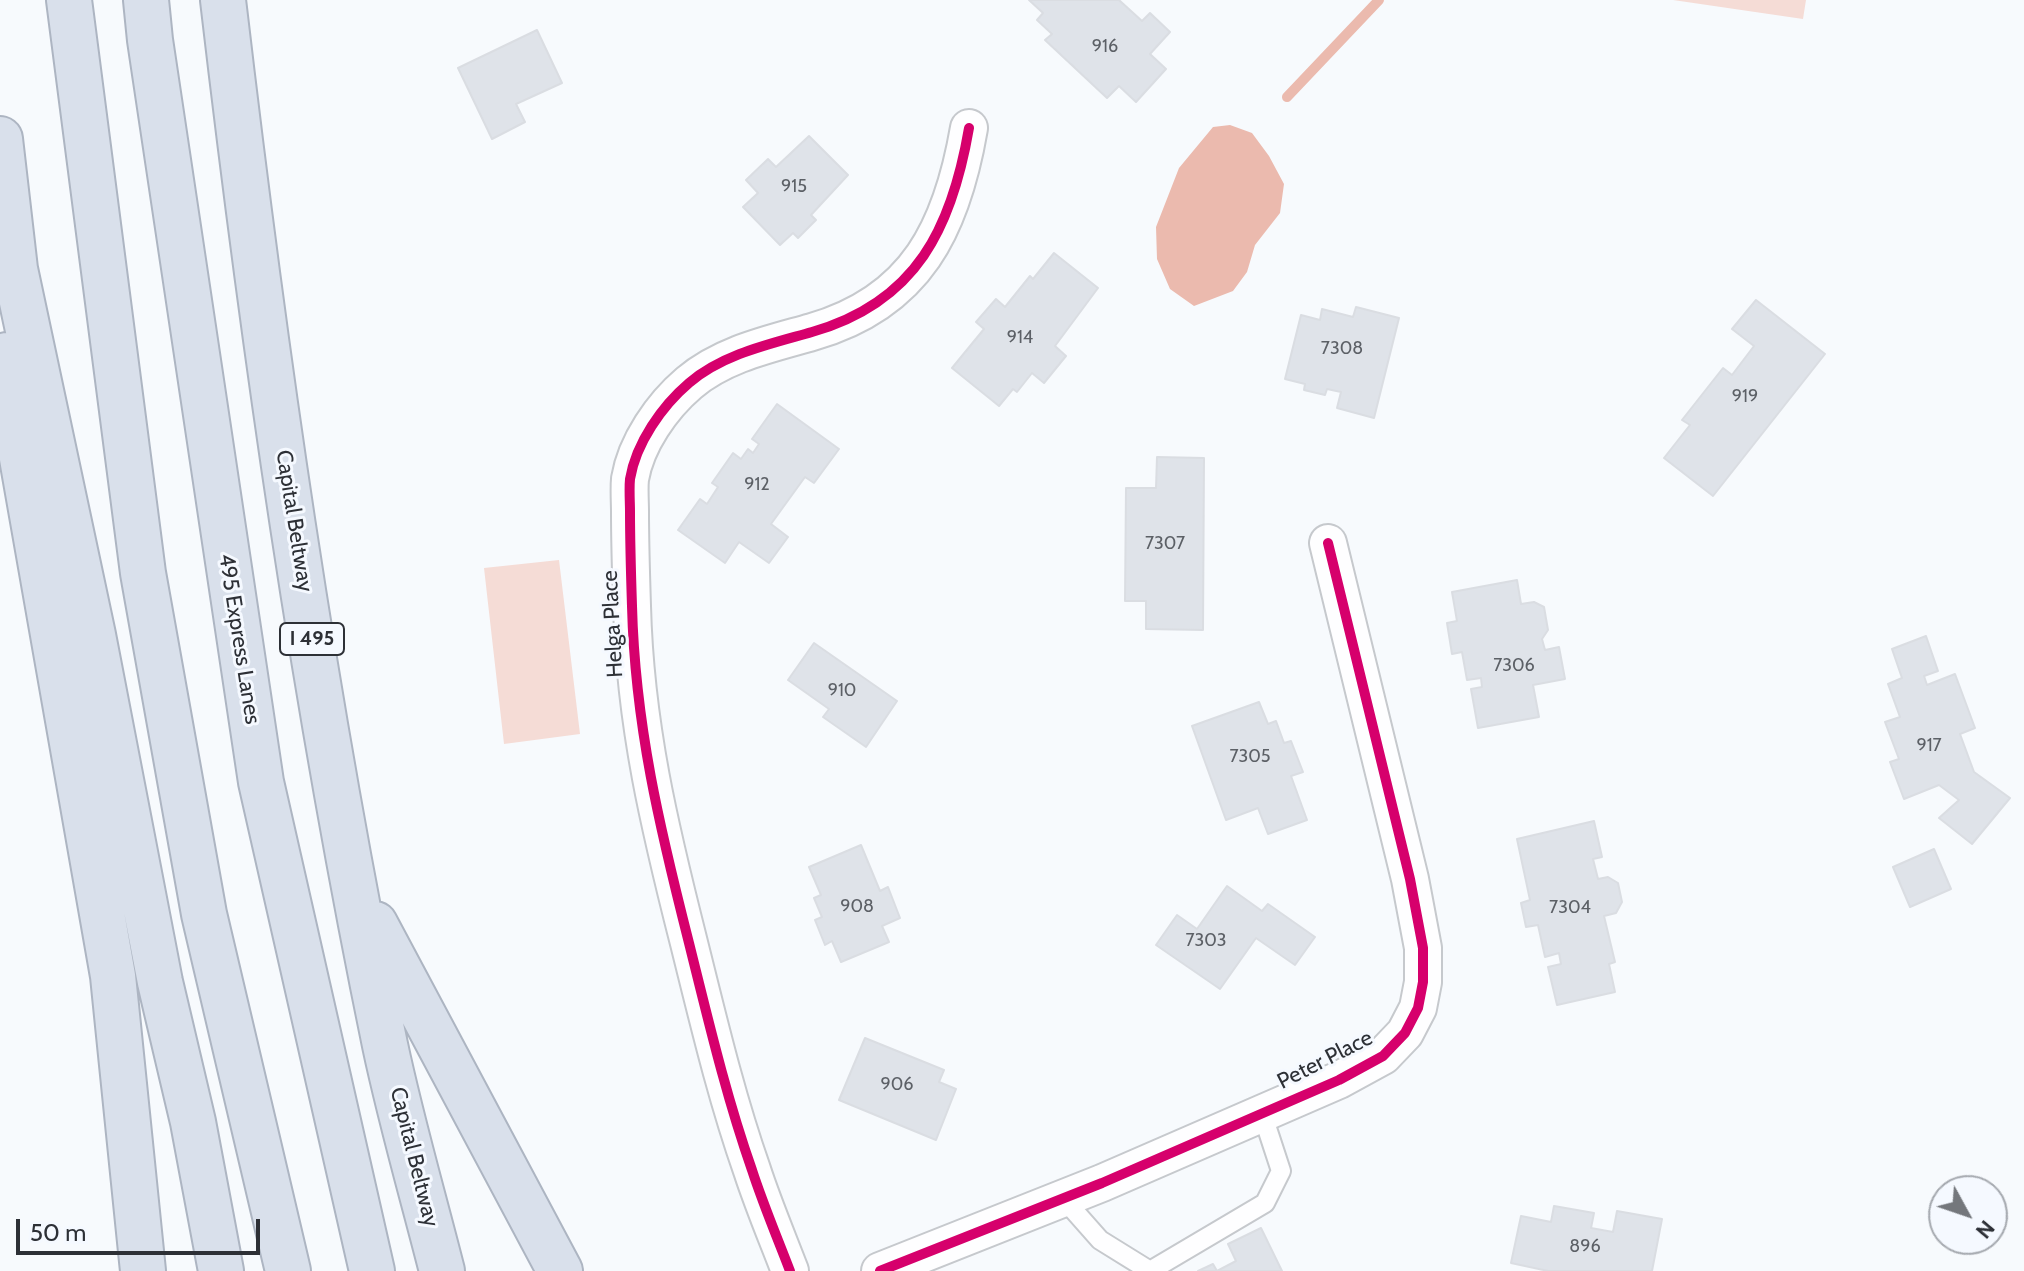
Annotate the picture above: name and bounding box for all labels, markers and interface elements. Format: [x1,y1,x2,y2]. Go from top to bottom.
house number: 916 [1092,36,1118,58]
house number: 915 [781,176,807,198]
house number: 914 [1007,327,1033,349]
house number: 7308 [1321,338,1363,360]
house number: 919 [1732,386,1758,408]
street label: Capital Beltway [270,448,318,594]
house number: 912 [744,474,770,496]
house number: 7307 [1145,533,1185,555]
street label: 495 Express Lanes [212,552,266,726]
street label: Helga Place [597,570,629,678]
road number: I 495 [280,623,344,655]
house number: 7306 [1493,655,1535,677]
house number: 910 [828,680,856,702]
house number: 917 [1916,735,1942,757]
house number: 7305 [1229,746,1271,768]
house number: 908 [840,896,874,918]
house number: 7304 [1549,897,1591,919]
house number: 7303 [1185,930,1227,952]
street label: Peter Place [1273,1025,1377,1095]
house number: 906 [880,1074,914,1096]
street label: Capital Beltway [384,1084,444,1230]
north arrow [1928,1175,2008,1255]
scale bar [20,1203,264,1253]
text: N [1970,1215,2001,1244]
text: 50 m [30,1218,86,1247]
house number: 896 [1569,1236,1601,1258]

